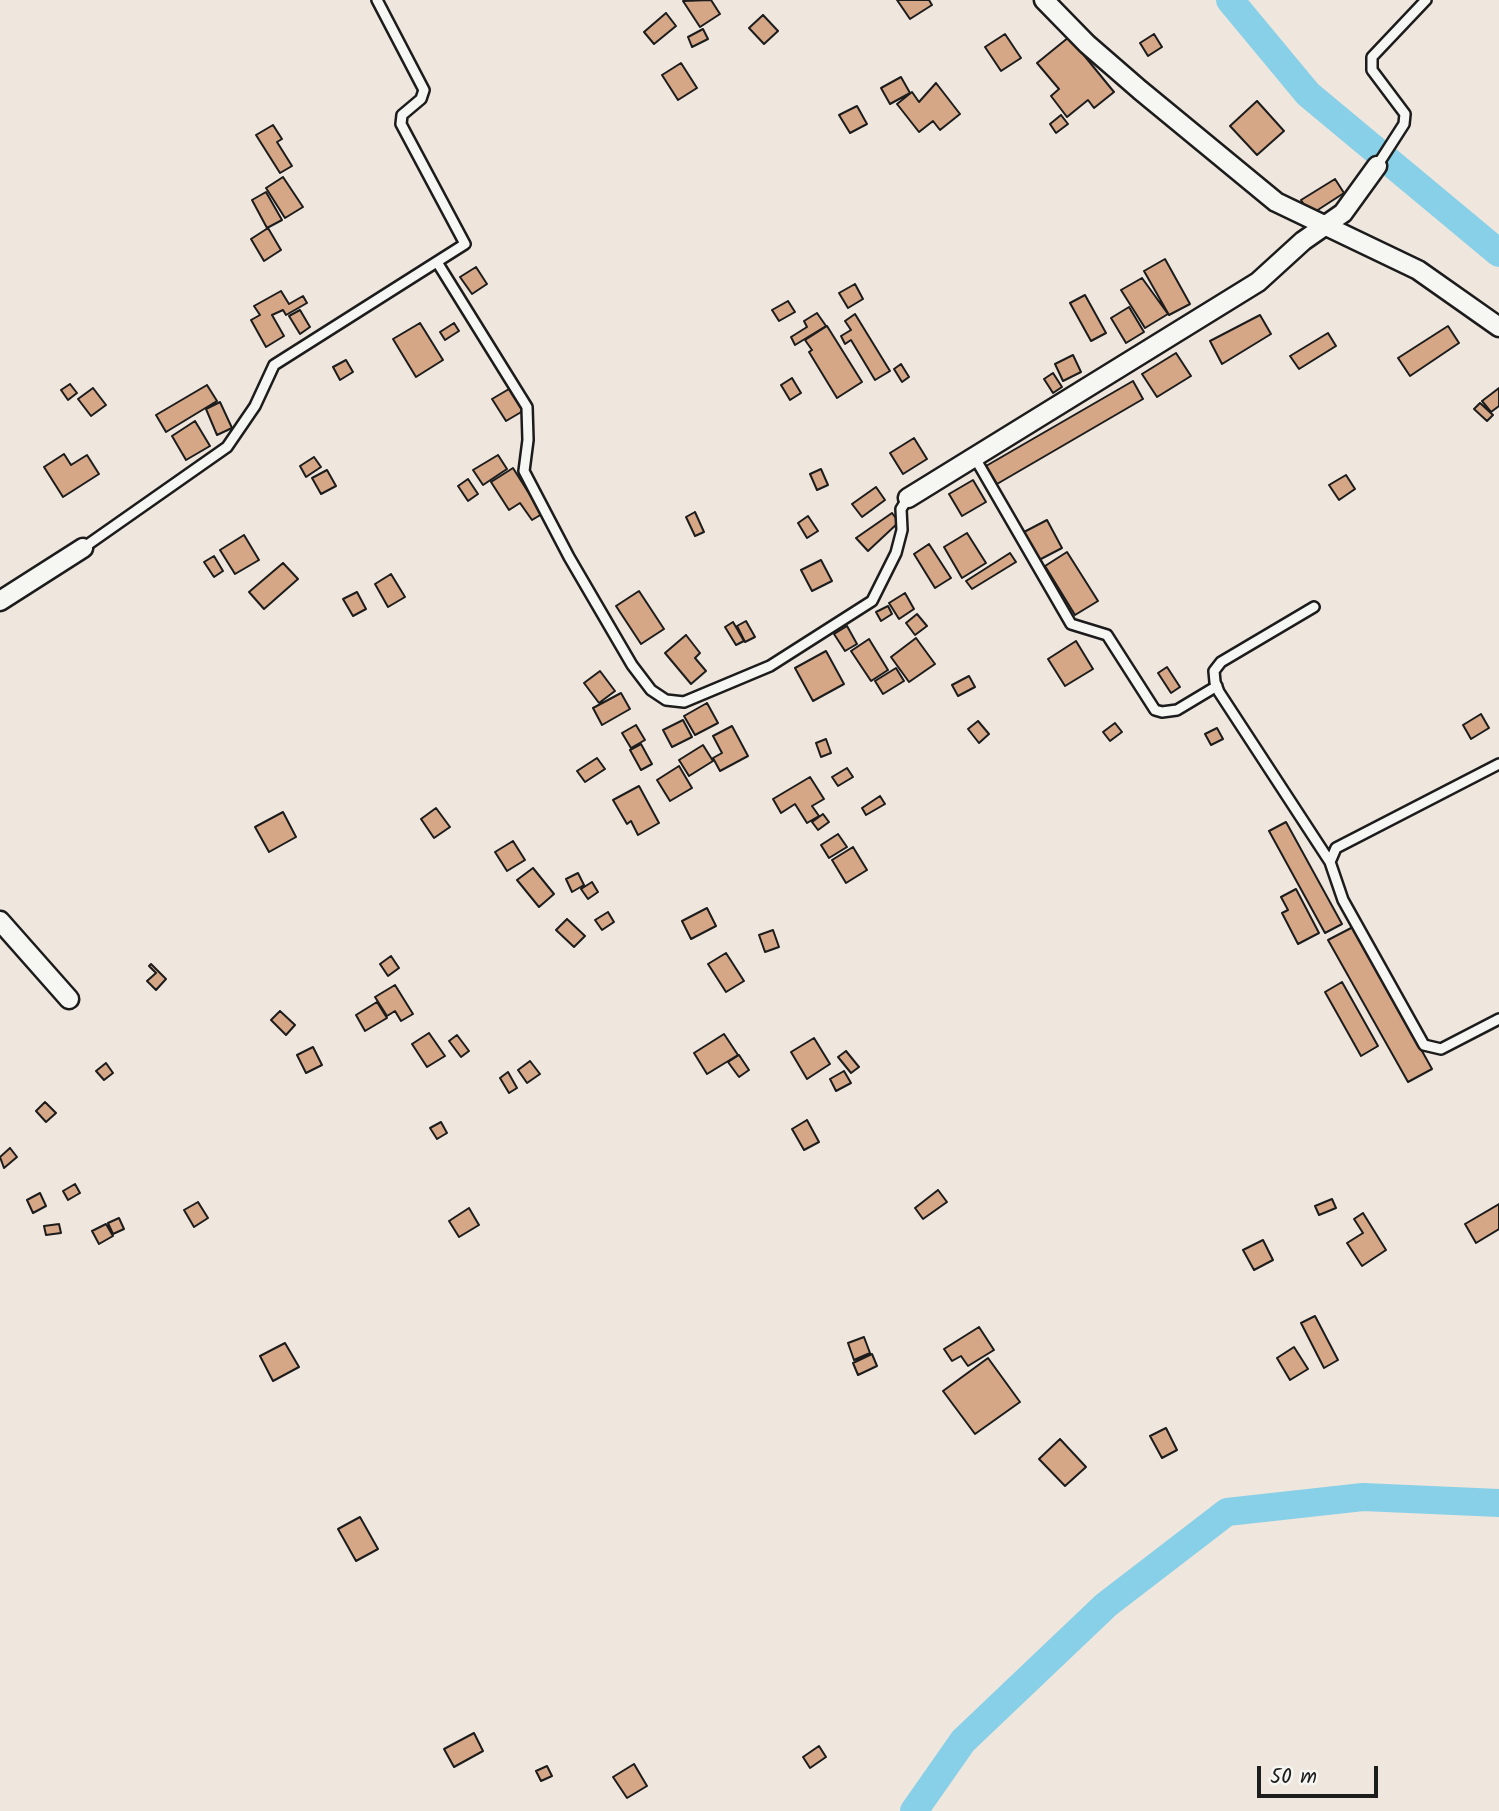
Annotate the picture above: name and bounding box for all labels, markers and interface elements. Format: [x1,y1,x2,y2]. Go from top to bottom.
scale bar [1261,1752,1382,1796]
text: 50 m [1270,1761,1317,1794]

